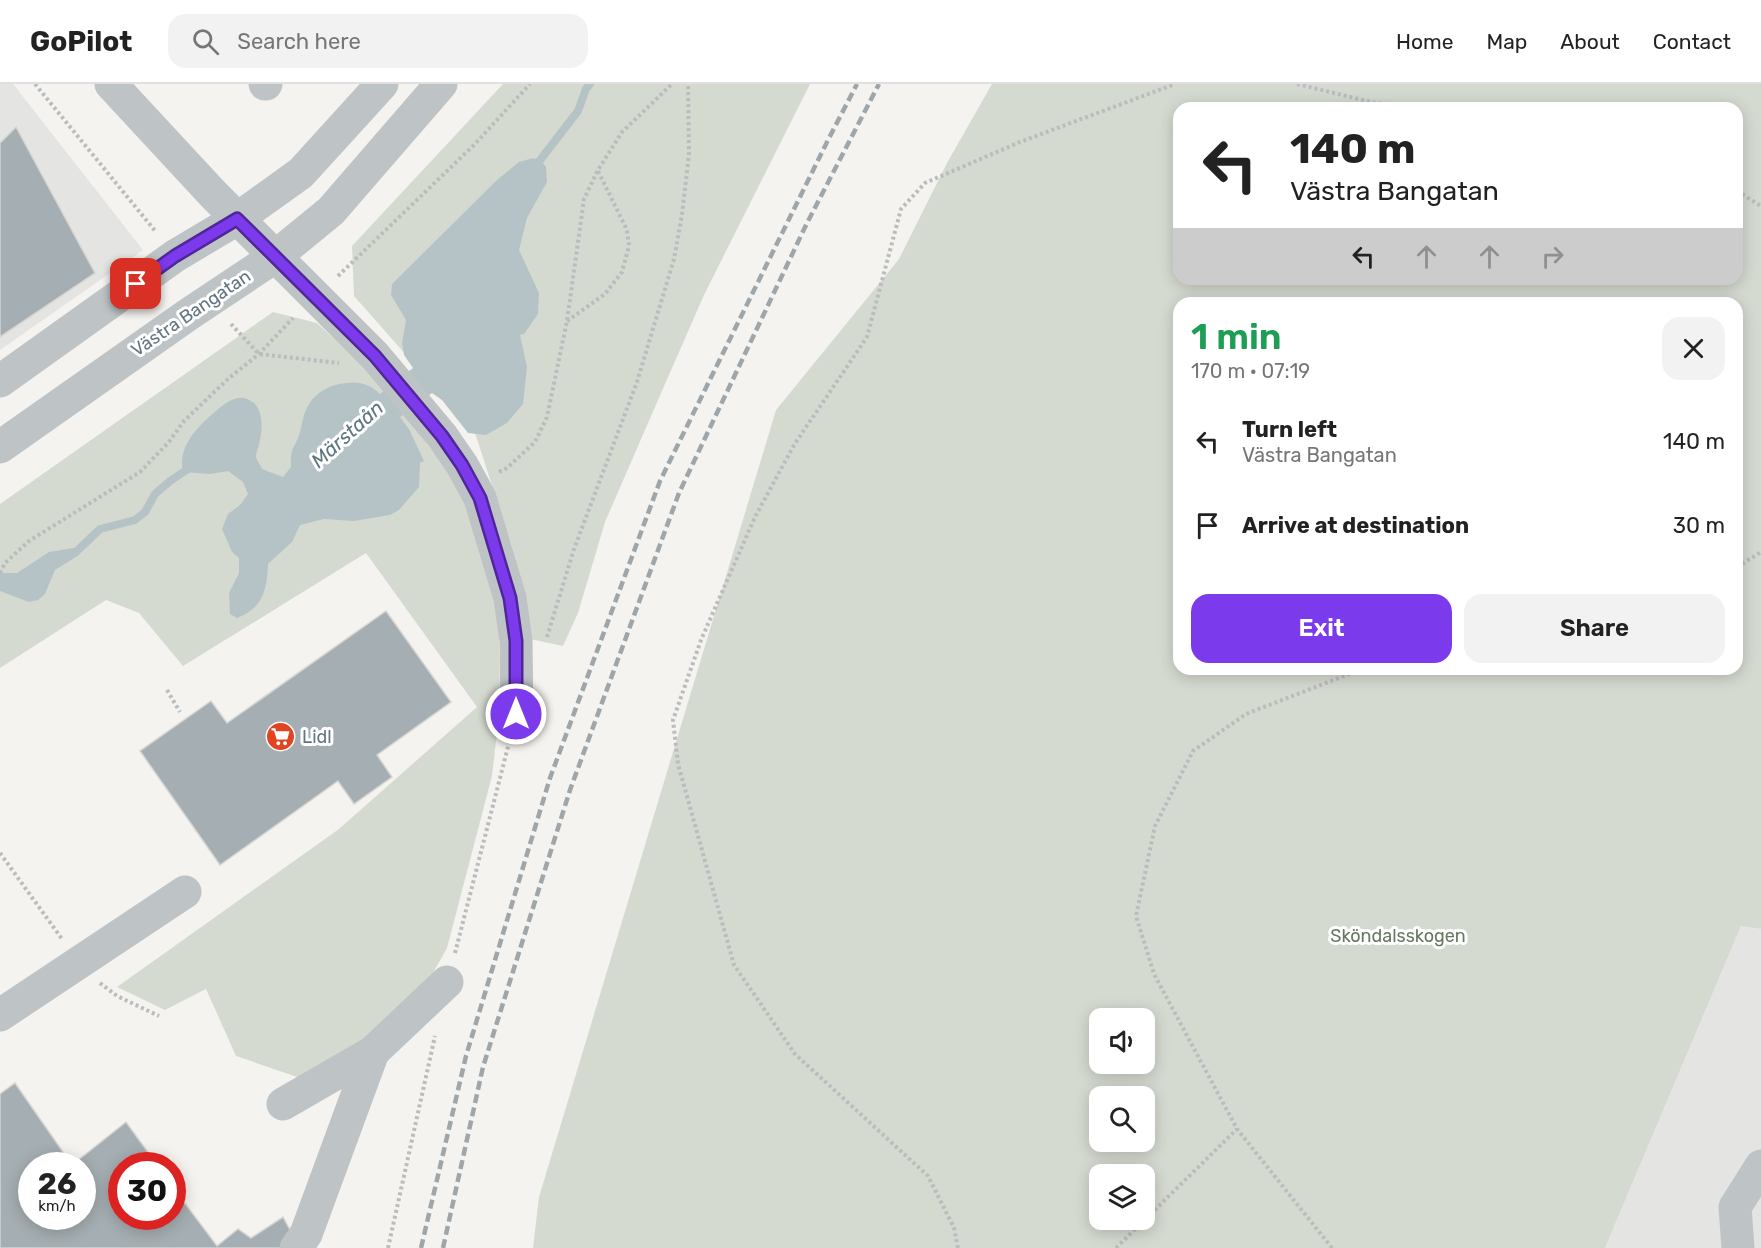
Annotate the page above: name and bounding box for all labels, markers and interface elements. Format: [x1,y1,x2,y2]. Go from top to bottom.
search box [168,14,588,68]
text: GoPilot [30,25,132,58]
icon: search [189,25,222,58]
text: Search here [237,28,361,55]
text: Home [1396,29,1453,54]
text: Map [1486,29,1527,54]
text: About [1560,29,1620,54]
text: Contact [1653,29,1731,54]
text: 140 m [1290,124,1416,174]
icon: left [1191,126,1269,204]
text: Västra Bangatan [1290,175,1499,207]
icon: left [1347,240,1380,273]
icon: ahead [1410,240,1443,273]
icon: ahead [1473,240,1506,273]
icon: right [1536,240,1569,273]
pin [110,258,161,309]
street label: Västra Bangatan [127,265,255,361]
icon: arrive [119,267,152,300]
text: 1 min [1191,315,1282,358]
button: close [1662,317,1725,380]
text: 170 m · 07:19 [1191,359,1310,383]
water label: Märstaån [306,395,388,473]
text: Turn left [1242,416,1337,443]
icon: left [1191,425,1224,458]
text: 140 m [1663,428,1725,455]
text: Västra Bangatan [1242,443,1397,467]
icon: arrive [1191,509,1224,542]
text: Arrive at destination [1242,512,1469,539]
text: 30 m [1673,512,1725,539]
button: Exit [1191,594,1452,663]
button: Share [1464,594,1725,663]
position arrow [484,682,548,746]
supermarket icon: Lidl [265,721,297,753]
place label: Lidl [302,726,332,748]
park label: Sköndalsskogen [1330,925,1466,947]
map controls [1089,1008,1155,1230]
button: sound [1089,1008,1155,1074]
button: search [1089,1086,1155,1152]
speed limit sign: 30 [108,1152,186,1230]
button: layers [1089,1164,1155,1230]
text: 26 [37,1166,77,1202]
text: km/h [38,1197,76,1215]

